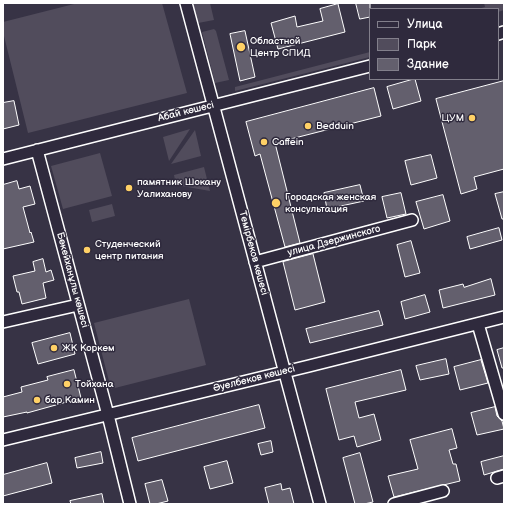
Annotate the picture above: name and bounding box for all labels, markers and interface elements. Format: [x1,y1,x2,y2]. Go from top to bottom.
legend [369,8,499,80]
text: Улица [407,17,443,32]
place label: Областной Центр СПИД [250,35,311,58]
text: Парк [407,37,436,52]
marker: Областной Центр СПИД [235,41,247,53]
text: Здание [407,57,449,72]
street label: Абай көшесі [157,99,215,125]
place label: ЦУМ [441,112,464,124]
marker: ЦУМ [467,113,477,123]
place label: Bedduin [316,120,354,132]
marker: Bedduin [303,121,313,131]
place label: Caffein [272,136,304,148]
marker: Caffein [259,137,269,147]
place label: памятник Шокану Уалиханову [137,176,221,200]
marker: памятник Шокану Уалиханову [124,183,134,193]
place label: Городская женская консультация [285,191,376,214]
marker: Городская женская консультация [270,197,282,209]
street label: Темірбеков көшесі [236,210,270,296]
street label: улица Дзержинского [286,223,382,259]
street label: Бөкейханұлы көшесі [54,231,90,329]
place label: Студенческий центр питания [95,238,164,262]
marker: Студенческий центр питания [82,245,92,255]
place label: ЖК Коркем [62,342,115,354]
marker: ЖК Коркем [49,343,59,353]
street label: Әуелбеков көшесі [212,363,296,395]
place label: Тойхана [75,378,114,390]
marker: Тойхана [62,379,72,389]
place label: бар Камин [45,394,95,406]
marker: бар Камин [32,395,42,405]

